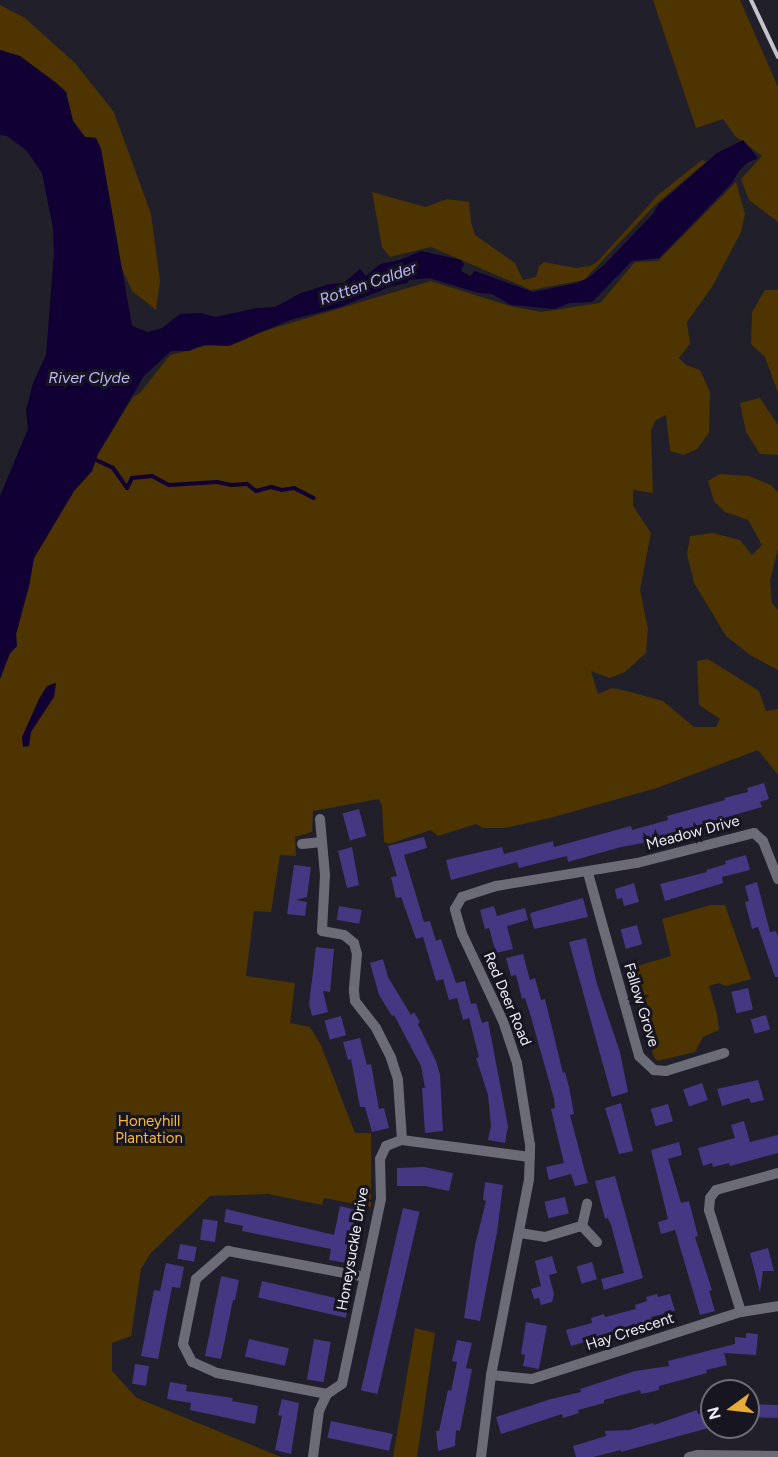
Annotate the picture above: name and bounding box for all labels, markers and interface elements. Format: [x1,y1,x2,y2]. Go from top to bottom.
water label: Rotten Calder [317,258,419,310]
water label: River Clyde [48,368,130,388]
street label: Meadow Drive [644,812,742,854]
street label: Red Deer Road [479,949,535,1049]
street label: Fallow Grove [620,961,662,1049]
park label: Honeyhill Plantation [115,1112,183,1147]
street label: Honeysuckle Drive [333,1186,373,1312]
street label: Hay Crescent [584,1309,676,1355]
north arrow [700,1379,760,1439]
text: N [703,1405,725,1422]

